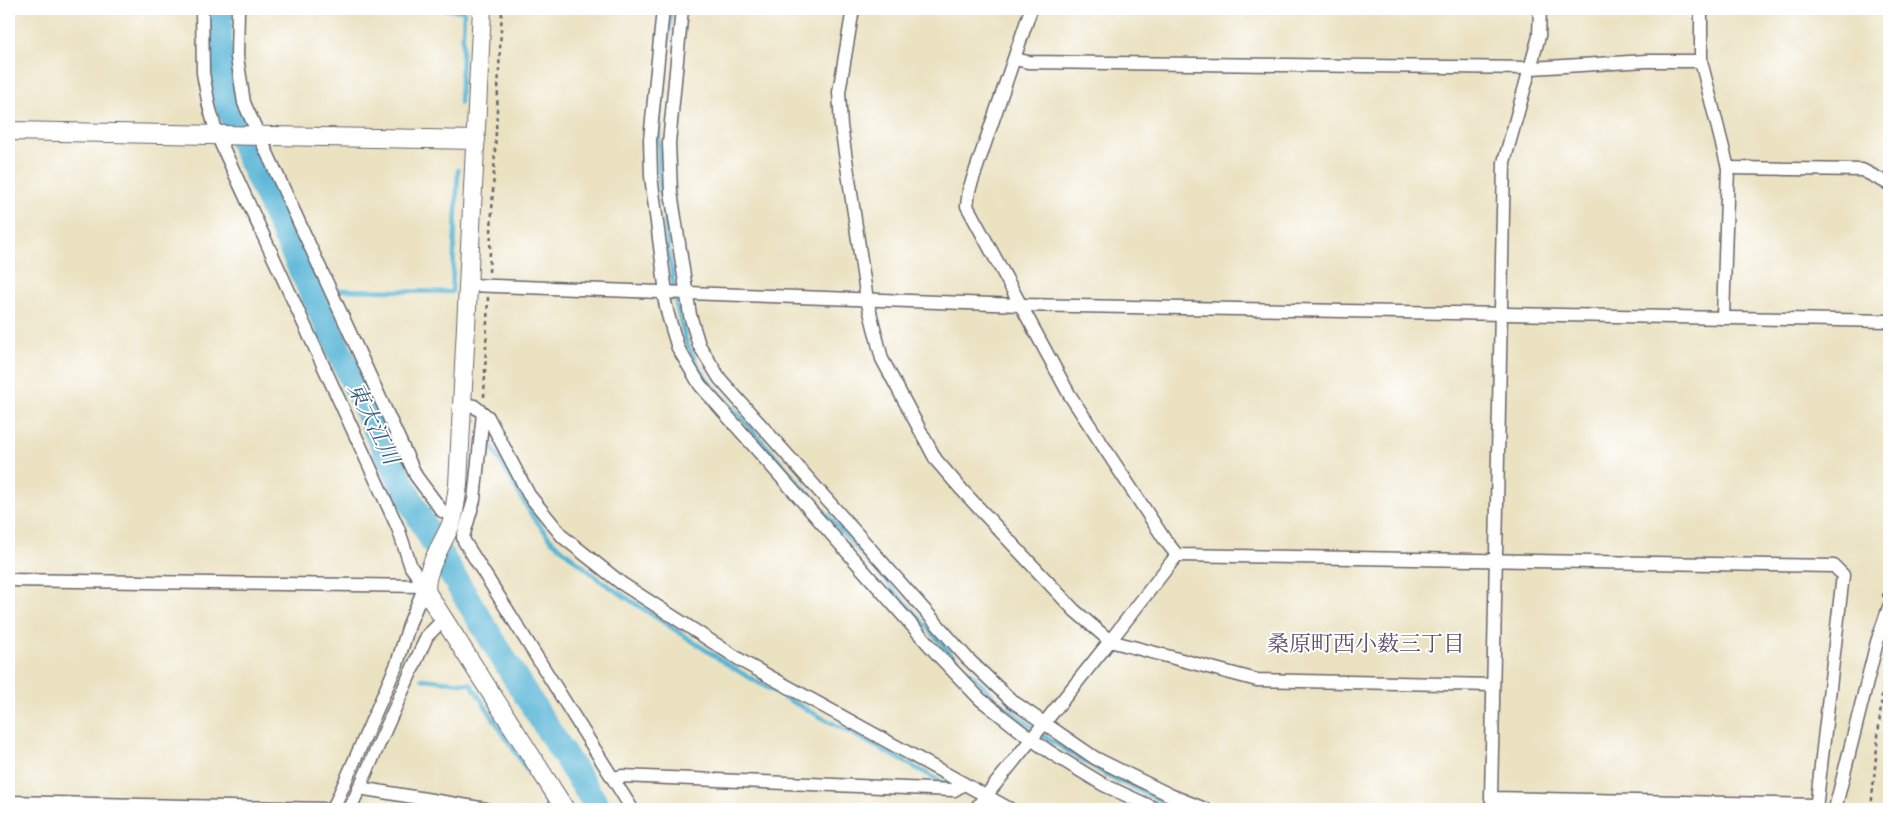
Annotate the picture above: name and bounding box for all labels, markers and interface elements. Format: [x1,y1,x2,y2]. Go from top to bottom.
water label: 東大江川 [341,378,405,471]
district label: 桑原町西小薮三丁目 [1267,631,1465,658]

